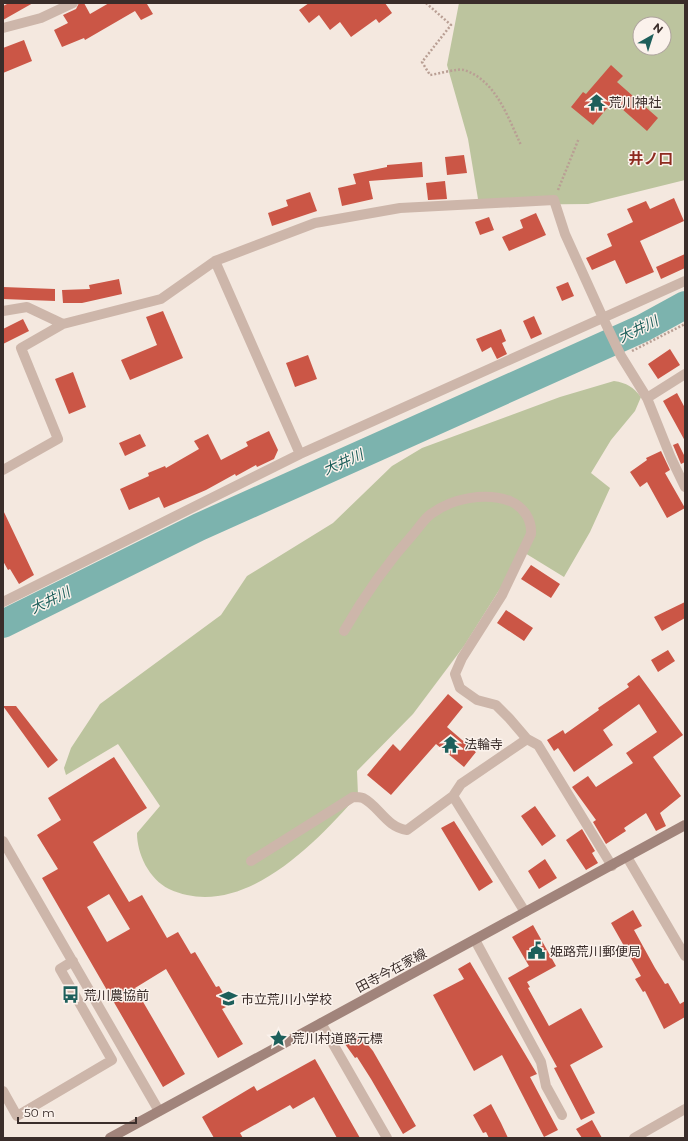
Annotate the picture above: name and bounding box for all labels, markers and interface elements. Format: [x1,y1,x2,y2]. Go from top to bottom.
north arrow [632,16,672,56]
text: N [650,20,666,36]
temple icon: 荒川神社 [586,92,606,112]
place label: 荒川神社 [609,94,661,110]
district label: 井ノ口 [628,149,674,168]
water label: 大井川 [615,311,663,346]
water label: 大井川 [320,444,368,479]
water label: 大井川 [27,582,75,617]
temple icon: 法輪寺 [441,734,461,754]
place label: 法輪寺 [464,736,503,752]
public building icon: 姫路荒川郵便局 [527,941,547,961]
place label: 姫路荒川郵便局 [550,943,641,959]
street label: 田寺今在家線 [353,945,429,995]
bus stop icon: 荒川農協前 [61,985,81,1005]
place label: 荒川農協前 [84,987,149,1003]
school or university icon: 市立荒川小学校 [218,989,238,1009]
place label: 市立荒川小学校 [241,991,332,1007]
place icon: 荒川村道路元標 [269,1028,289,1048]
place label: 荒川村道路元標 [292,1030,383,1046]
scale bar [18,1099,136,1125]
text: 50 m [24,1105,55,1120]

